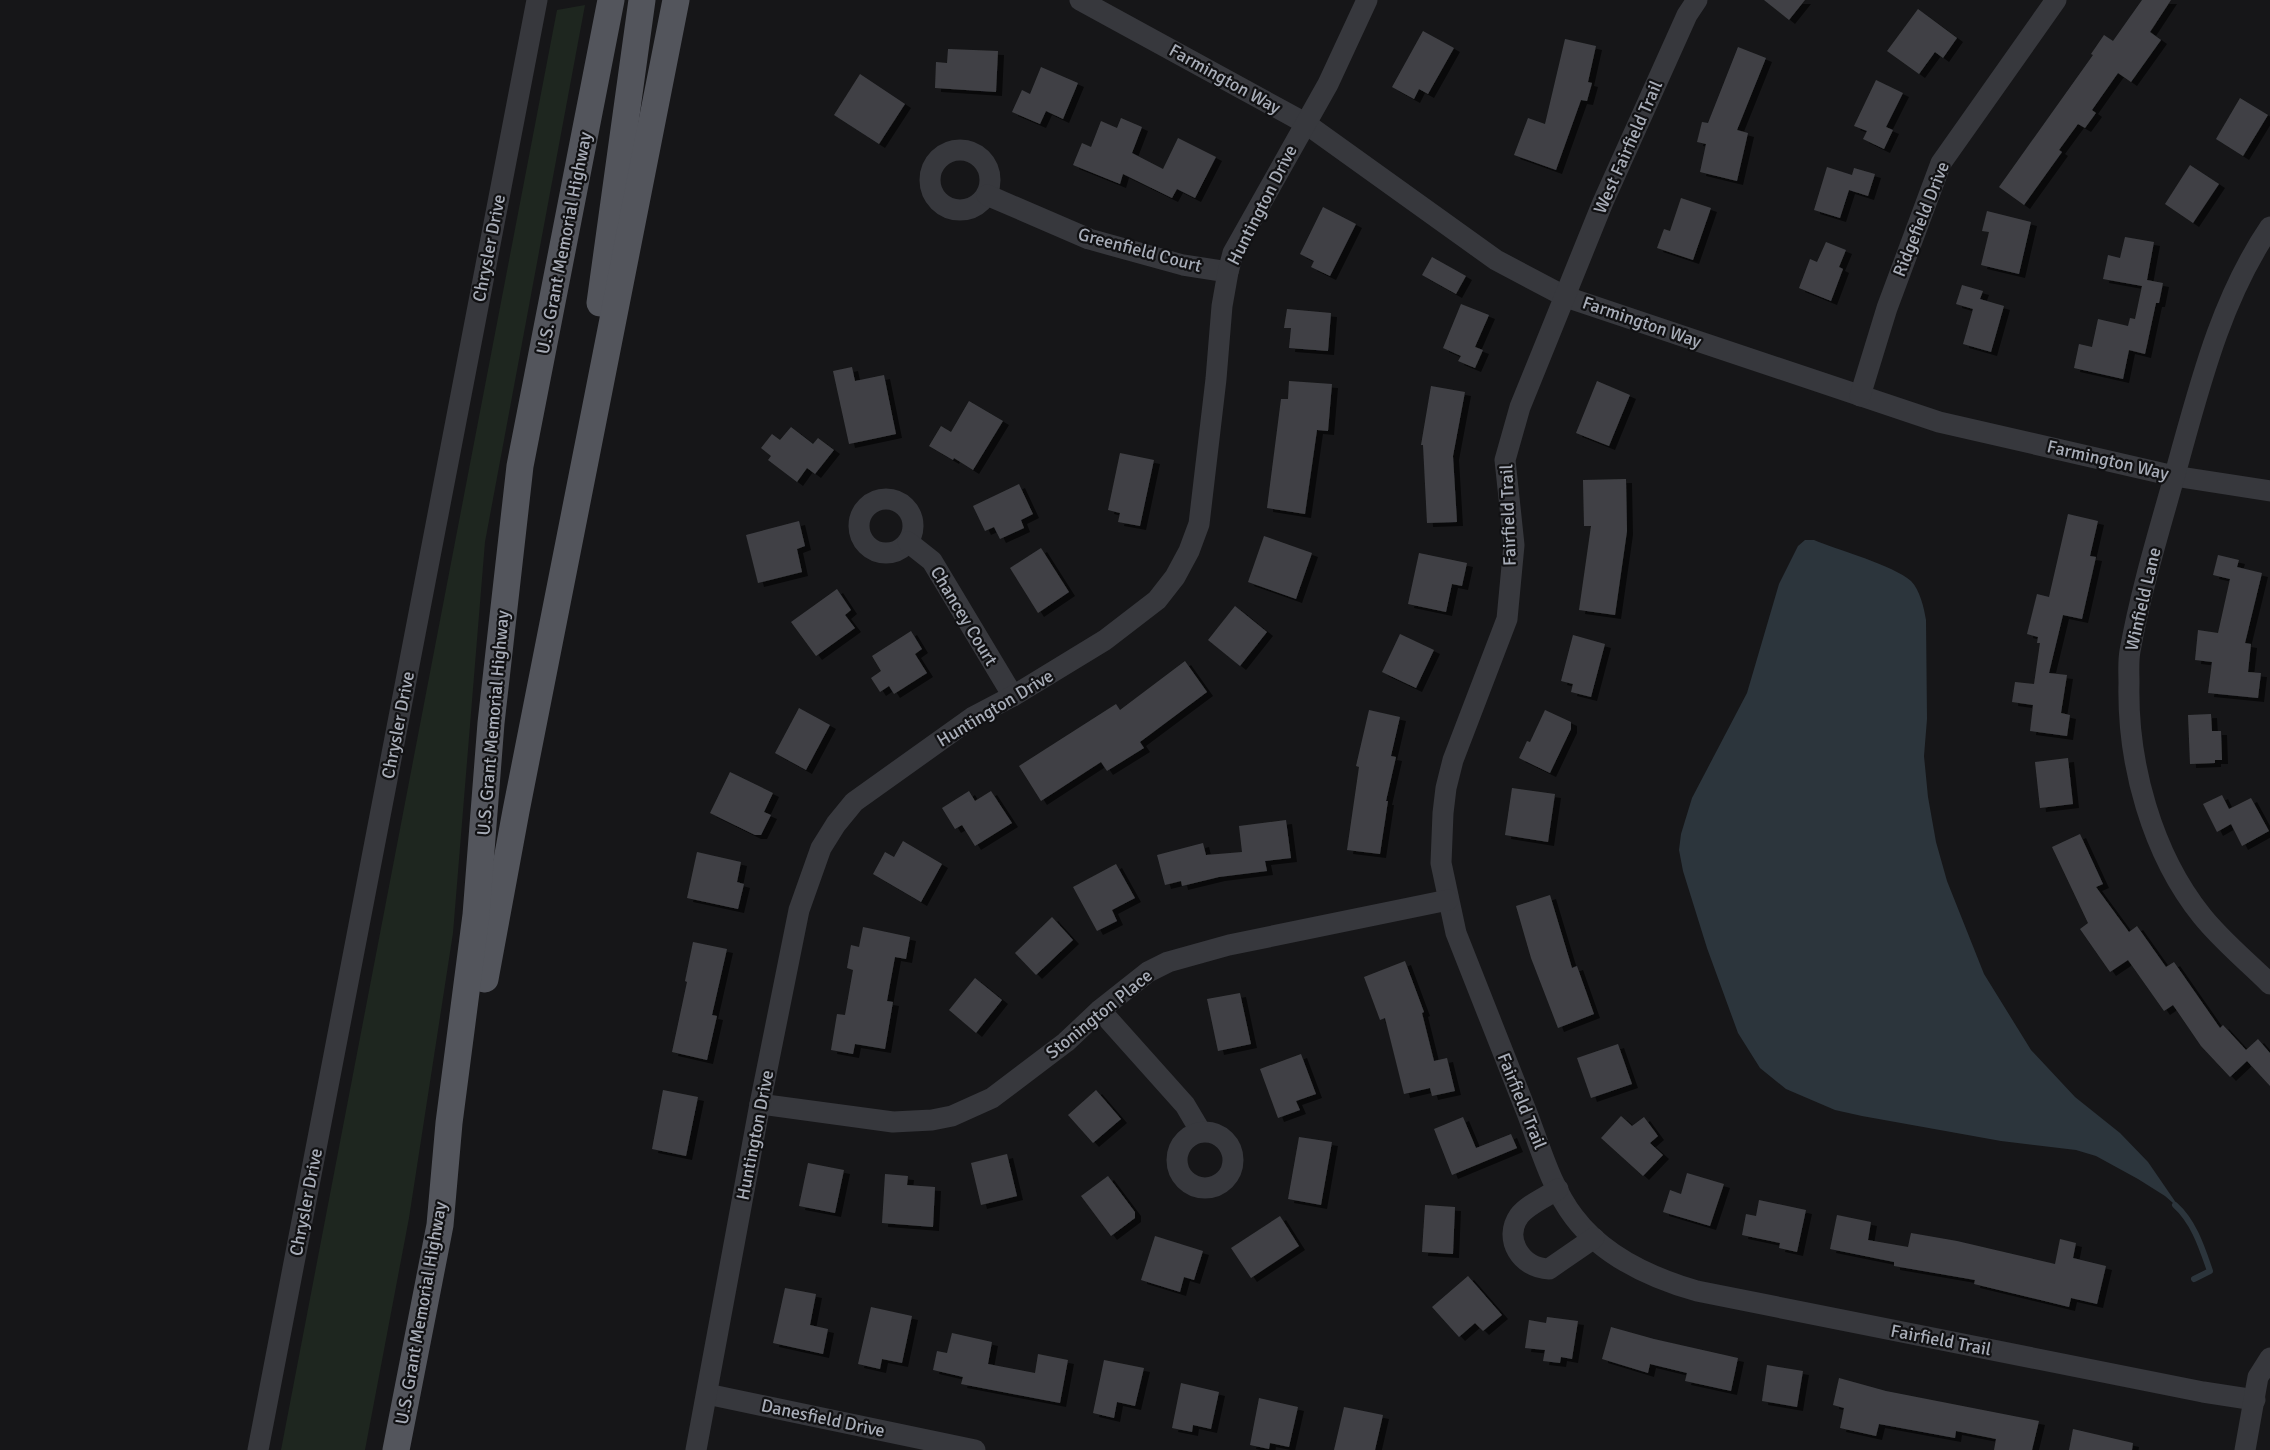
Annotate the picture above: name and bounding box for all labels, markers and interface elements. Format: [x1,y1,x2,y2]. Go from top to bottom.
street label: Farmington Way [1165,39,1285,119]
street label: West Fairfield Trail [1589,77,1667,217]
street label: U.S. Grant Memorial Highway [532,129,596,356]
street label: Huntington Drive [1222,141,1302,269]
street label: Ridgefield Drive [1888,158,1954,280]
street label: Chrysler Drive [468,192,510,304]
street label: Greenfield Court [1076,223,1204,277]
street label: Farmington Way [1580,291,1705,353]
street label: Farmington Way [2045,435,2172,485]
street label: Fairfield Trail [1495,464,1521,566]
street label: Winfield Lane [2120,545,2166,653]
street label: Chancey Court [926,562,1002,670]
street label: U.S. Grant Memorial Highway [472,609,514,836]
street label: Huntington Drive [933,665,1057,751]
street label: Chrysler Drive [377,669,419,781]
street label: Stonington Place [1041,964,1157,1064]
street label: Fairfield Trail [1493,1050,1551,1152]
street label: Huntington Drive [732,1068,778,1202]
street label: Chrysler Drive [285,1146,327,1258]
street label: U.S. Grant Memorial Highway [391,1199,452,1426]
street label: Fairfield Trail [1889,1319,1993,1361]
street label: Danesfield Drive [759,1394,887,1442]

